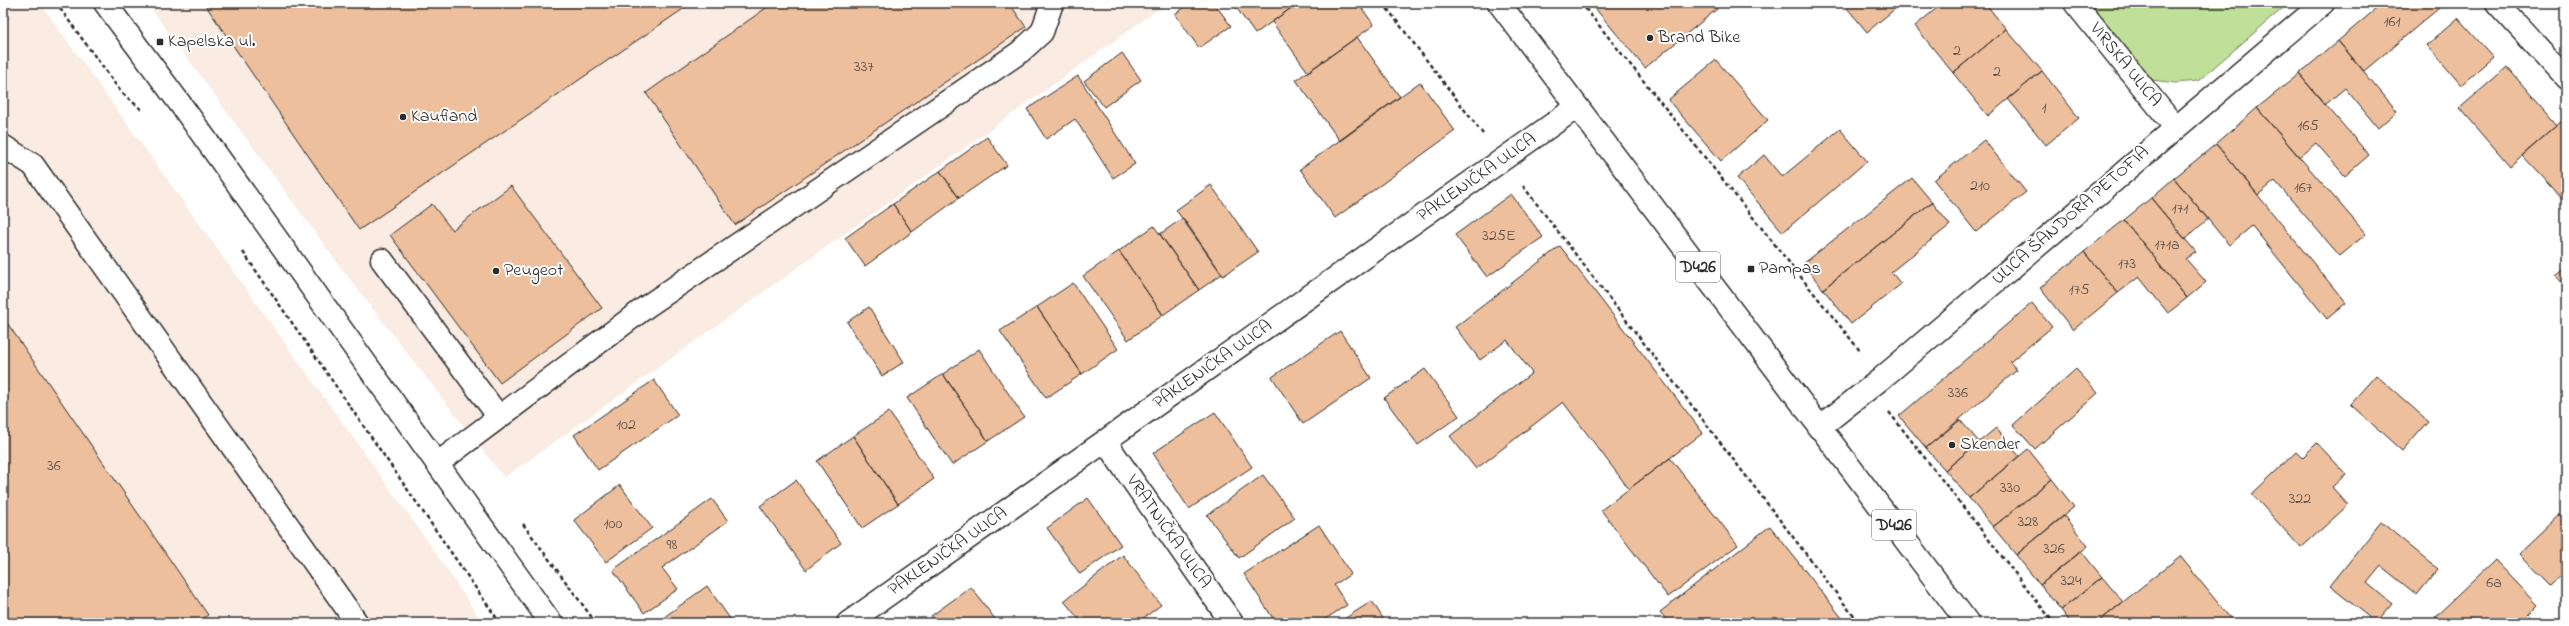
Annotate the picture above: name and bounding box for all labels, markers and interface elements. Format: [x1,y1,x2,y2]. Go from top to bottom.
house number: 161 [2383,10,2401,34]
street label: VIRSKA ULICA [2082,16,2167,113]
place label: Brand Bike [1657,25,1741,51]
place label: Kapelska ul. [168,29,256,55]
marker: Brand Bike [1645,33,1655,43]
marker: Kapelska ul. [155,37,165,47]
house number: 2 [1953,39,1961,63]
house number: 337 [854,55,874,79]
house number: 2 [1993,60,2001,84]
house number: 1 [2041,96,2047,120]
place label: Kaufland [411,104,477,130]
marker: Kaufland [398,112,408,122]
house number: 165 [2297,114,2319,138]
street label: PAKLENIČKA ULICA [1412,127,1542,229]
street label: ULICA ŠANDORA PETOFIA [1987,140,2155,292]
house number: 210 [1970,174,1990,198]
house number: 167 [2294,176,2313,200]
house number: 171 [2172,197,2188,221]
house number: 325E [1482,224,1516,248]
house number: 171a [2154,233,2180,257]
road number: D426 [1676,252,1720,282]
house number: 173 [2118,252,2136,276]
place label: Pampas [1759,256,1821,282]
place label: Peugeot [504,258,563,285]
marker: Pampas [1746,264,1756,274]
marker: Peugeot [491,266,501,276]
house number: 175 [2069,278,2089,302]
street label: PAKLENIČKA ULICA [1148,314,1278,416]
house number: 336 [1948,381,1968,405]
house number: 102 [616,413,636,437]
place label: Skender [1960,432,2021,458]
marker: Skender [1947,440,1957,450]
house number: 36 [47,454,61,478]
street label: VRATNIČKA ULICA [1118,469,1217,594]
house number: 330 [2000,476,2020,500]
house number: 322 [2289,487,2311,511]
street label: PAKLENIČKA ULICA [883,501,1013,603]
road number: D426 [1872,510,1916,540]
house number: 328 [2018,510,2038,534]
house number: 100 [604,512,623,536]
house number: 98 [667,533,677,557]
house number: 326 [2043,537,2065,561]
house number: 324 [2060,569,2082,593]
house number: 6a [2486,571,2502,595]

